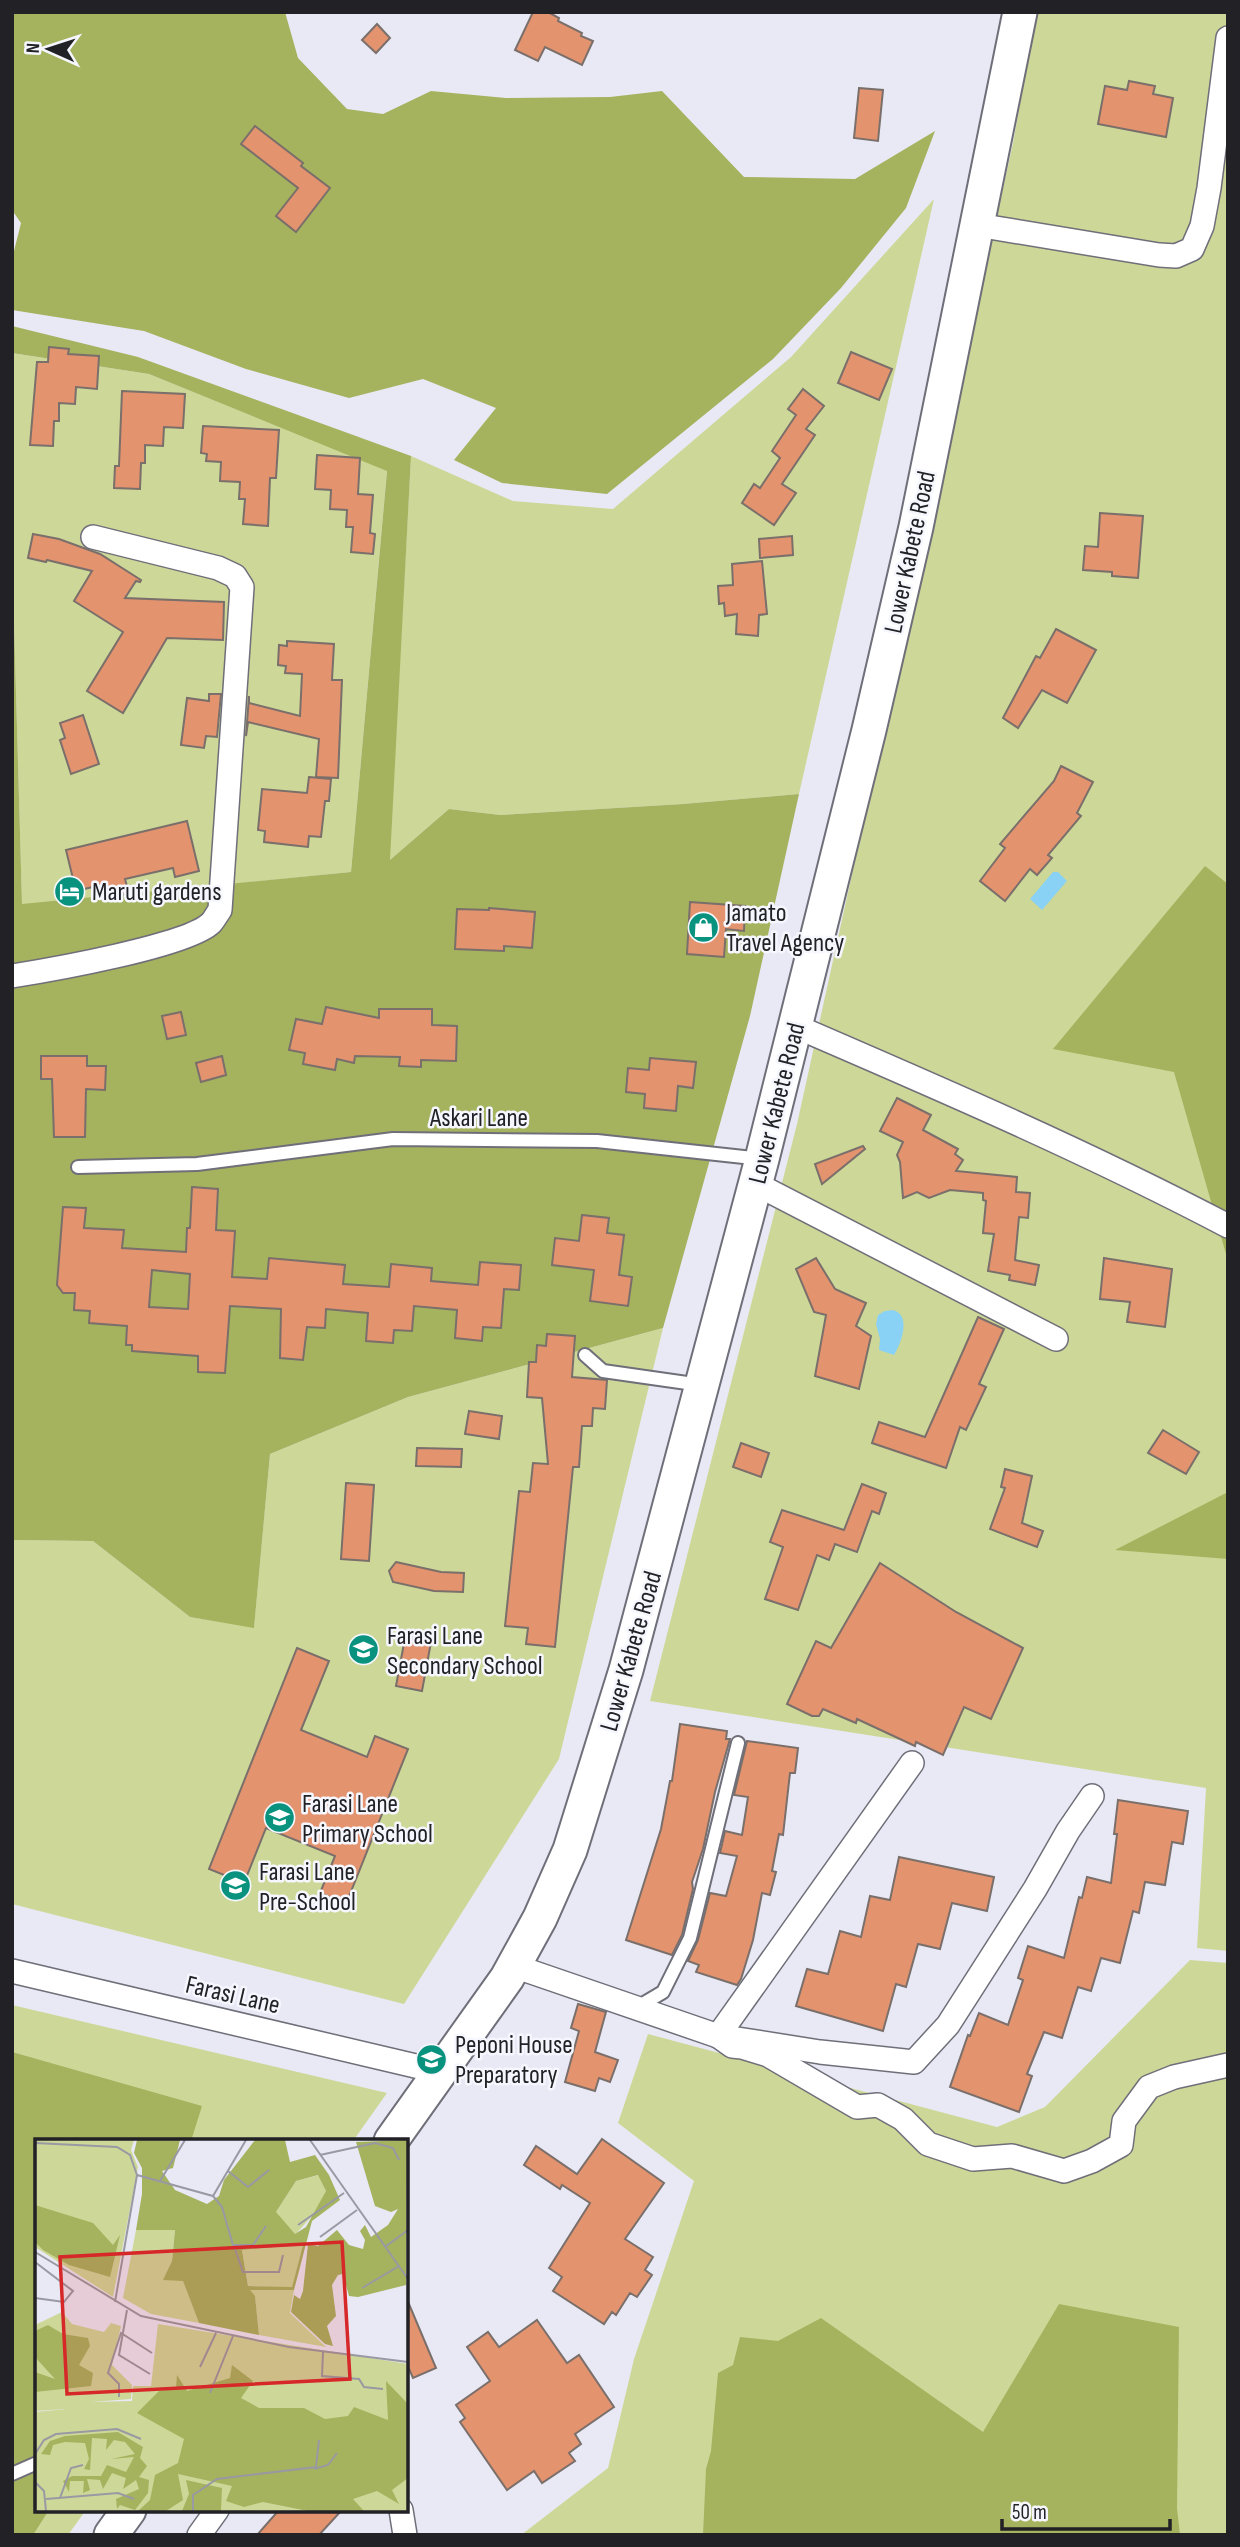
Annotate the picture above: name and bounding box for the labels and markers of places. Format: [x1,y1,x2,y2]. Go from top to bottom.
hotel icon: Maruti gardens [52,874,86,908]
place label: Maruti gardens [92,877,222,908]
place label: Jamato Travel Agency [725,898,844,959]
shop icon: Jamato Travel Agency [686,910,720,944]
place label: Farasi Lane Secondary School [387,1621,543,1682]
school or university icon: Farasi Lane Secondary School [347,1633,381,1667]
place label: Farasi Lane Primary School [302,1789,433,1850]
school or university icon: Farasi Lane Primary School [262,1801,296,1835]
place label: Farasi Lane Pre-School [259,1857,356,1918]
school or university icon: Farasi Lane Pre-School [219,1869,253,1903]
place label: Peponi House Preparatory [455,2030,573,2091]
school or university icon: Peponi House Preparatory [415,2042,449,2076]

